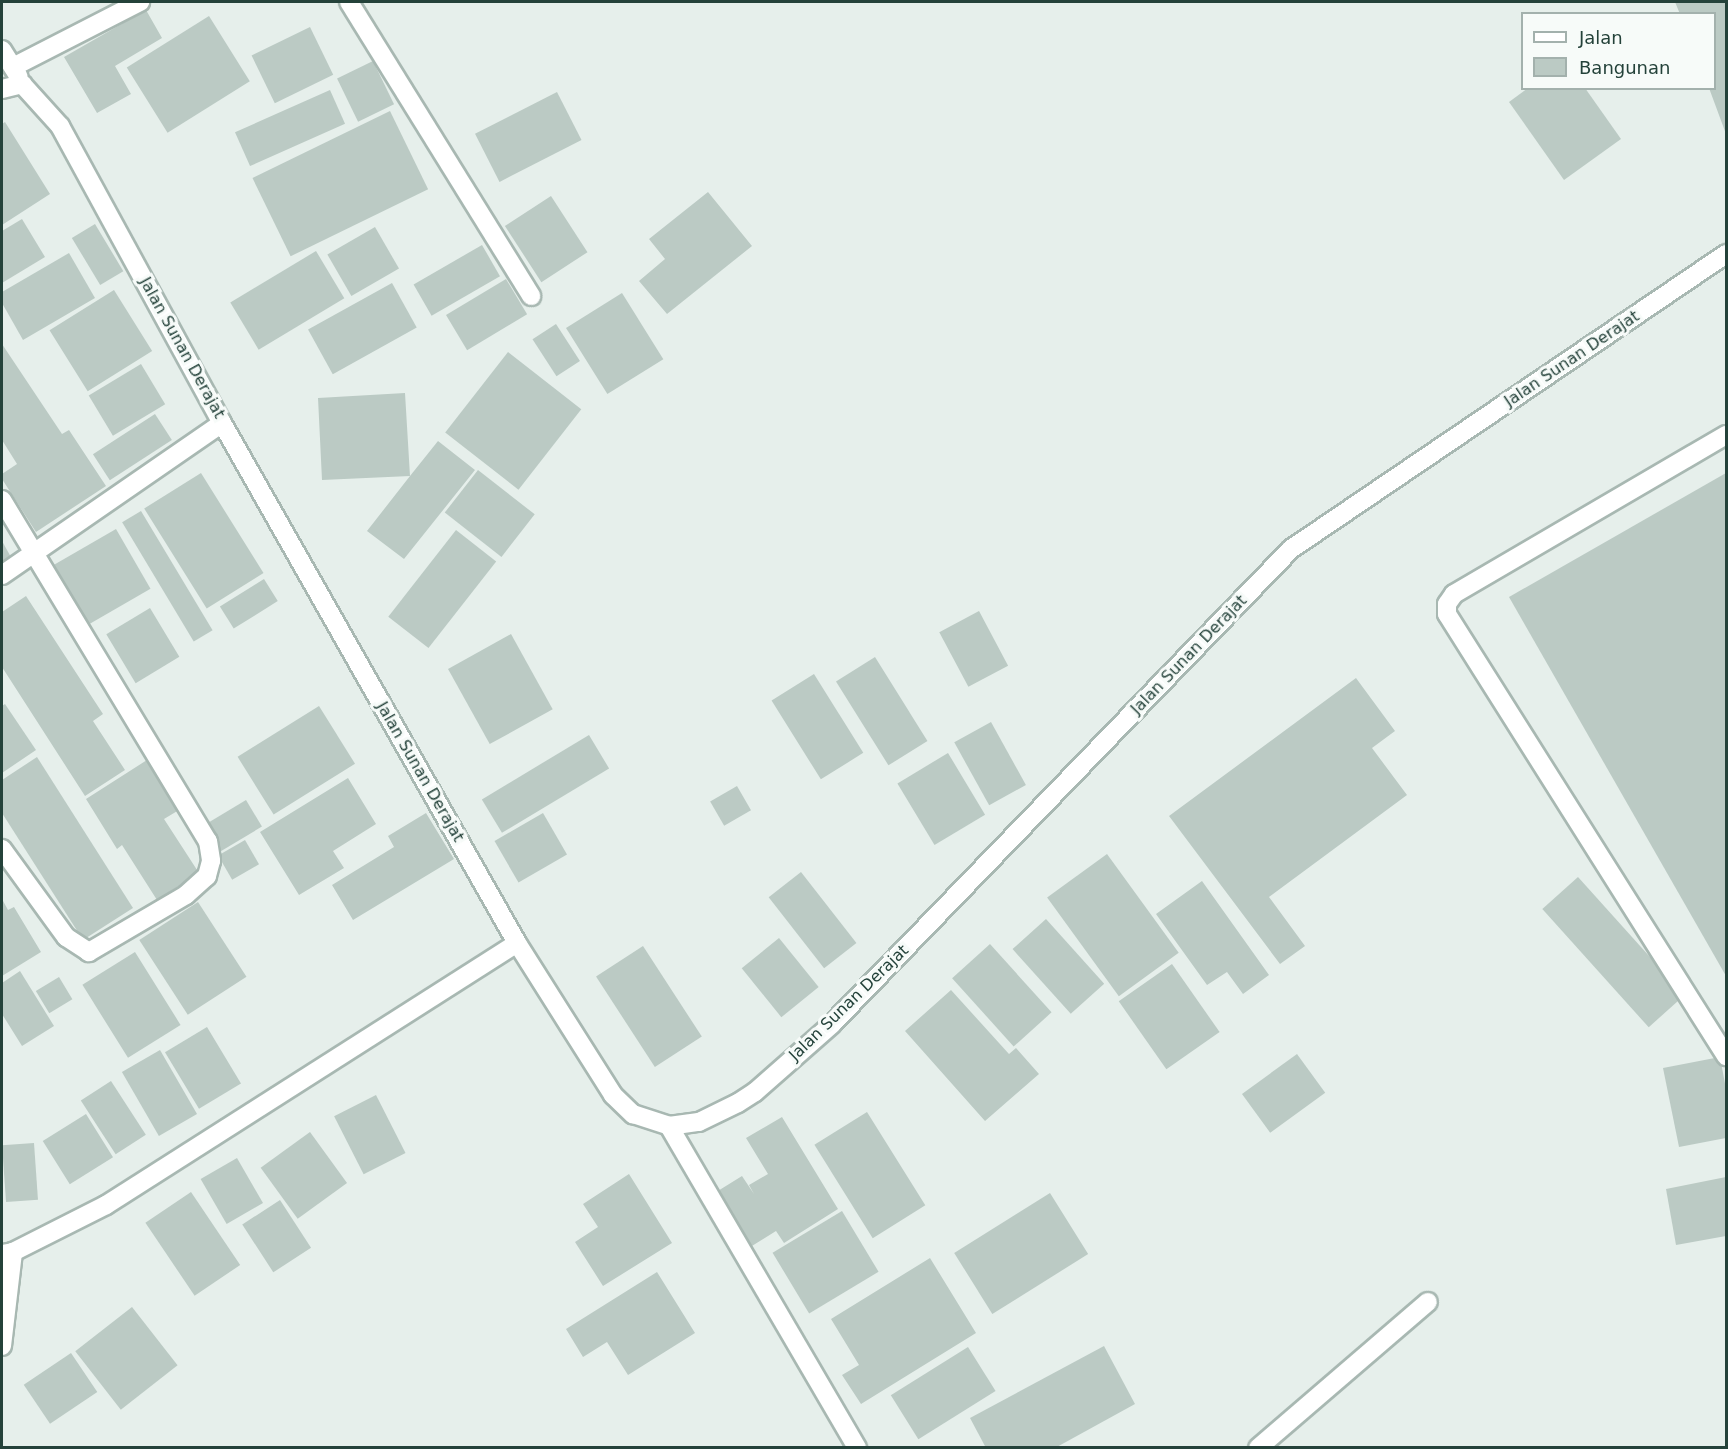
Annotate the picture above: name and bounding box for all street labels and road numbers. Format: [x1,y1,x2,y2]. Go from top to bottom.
street label: Jalan Sunan Derajat [135,274,229,422]
street label: Jalan Sunan Derajat [1501,307,1643,411]
street label: Jalan Sunan Derajat [1127,591,1251,719]
street label: Jalan Sunan Derajat [372,699,468,845]
street label: Jalan Sunan Derajat [785,941,913,1065]

